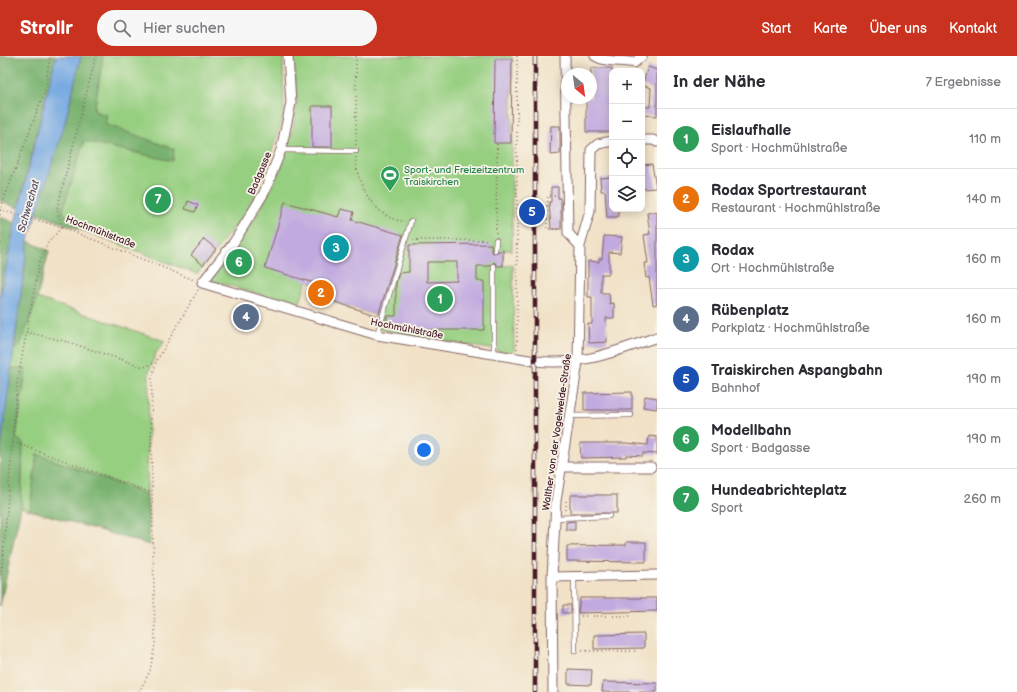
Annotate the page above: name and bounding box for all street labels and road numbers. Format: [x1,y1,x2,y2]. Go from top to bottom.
street label: Badgasse [246,150,274,197]
street label: Hochmühlstraße [64,213,137,251]
street label: Hochmühlstraße [369,316,444,342]
street label: Walther von der Vogelweide-Straße [540,353,574,512]

